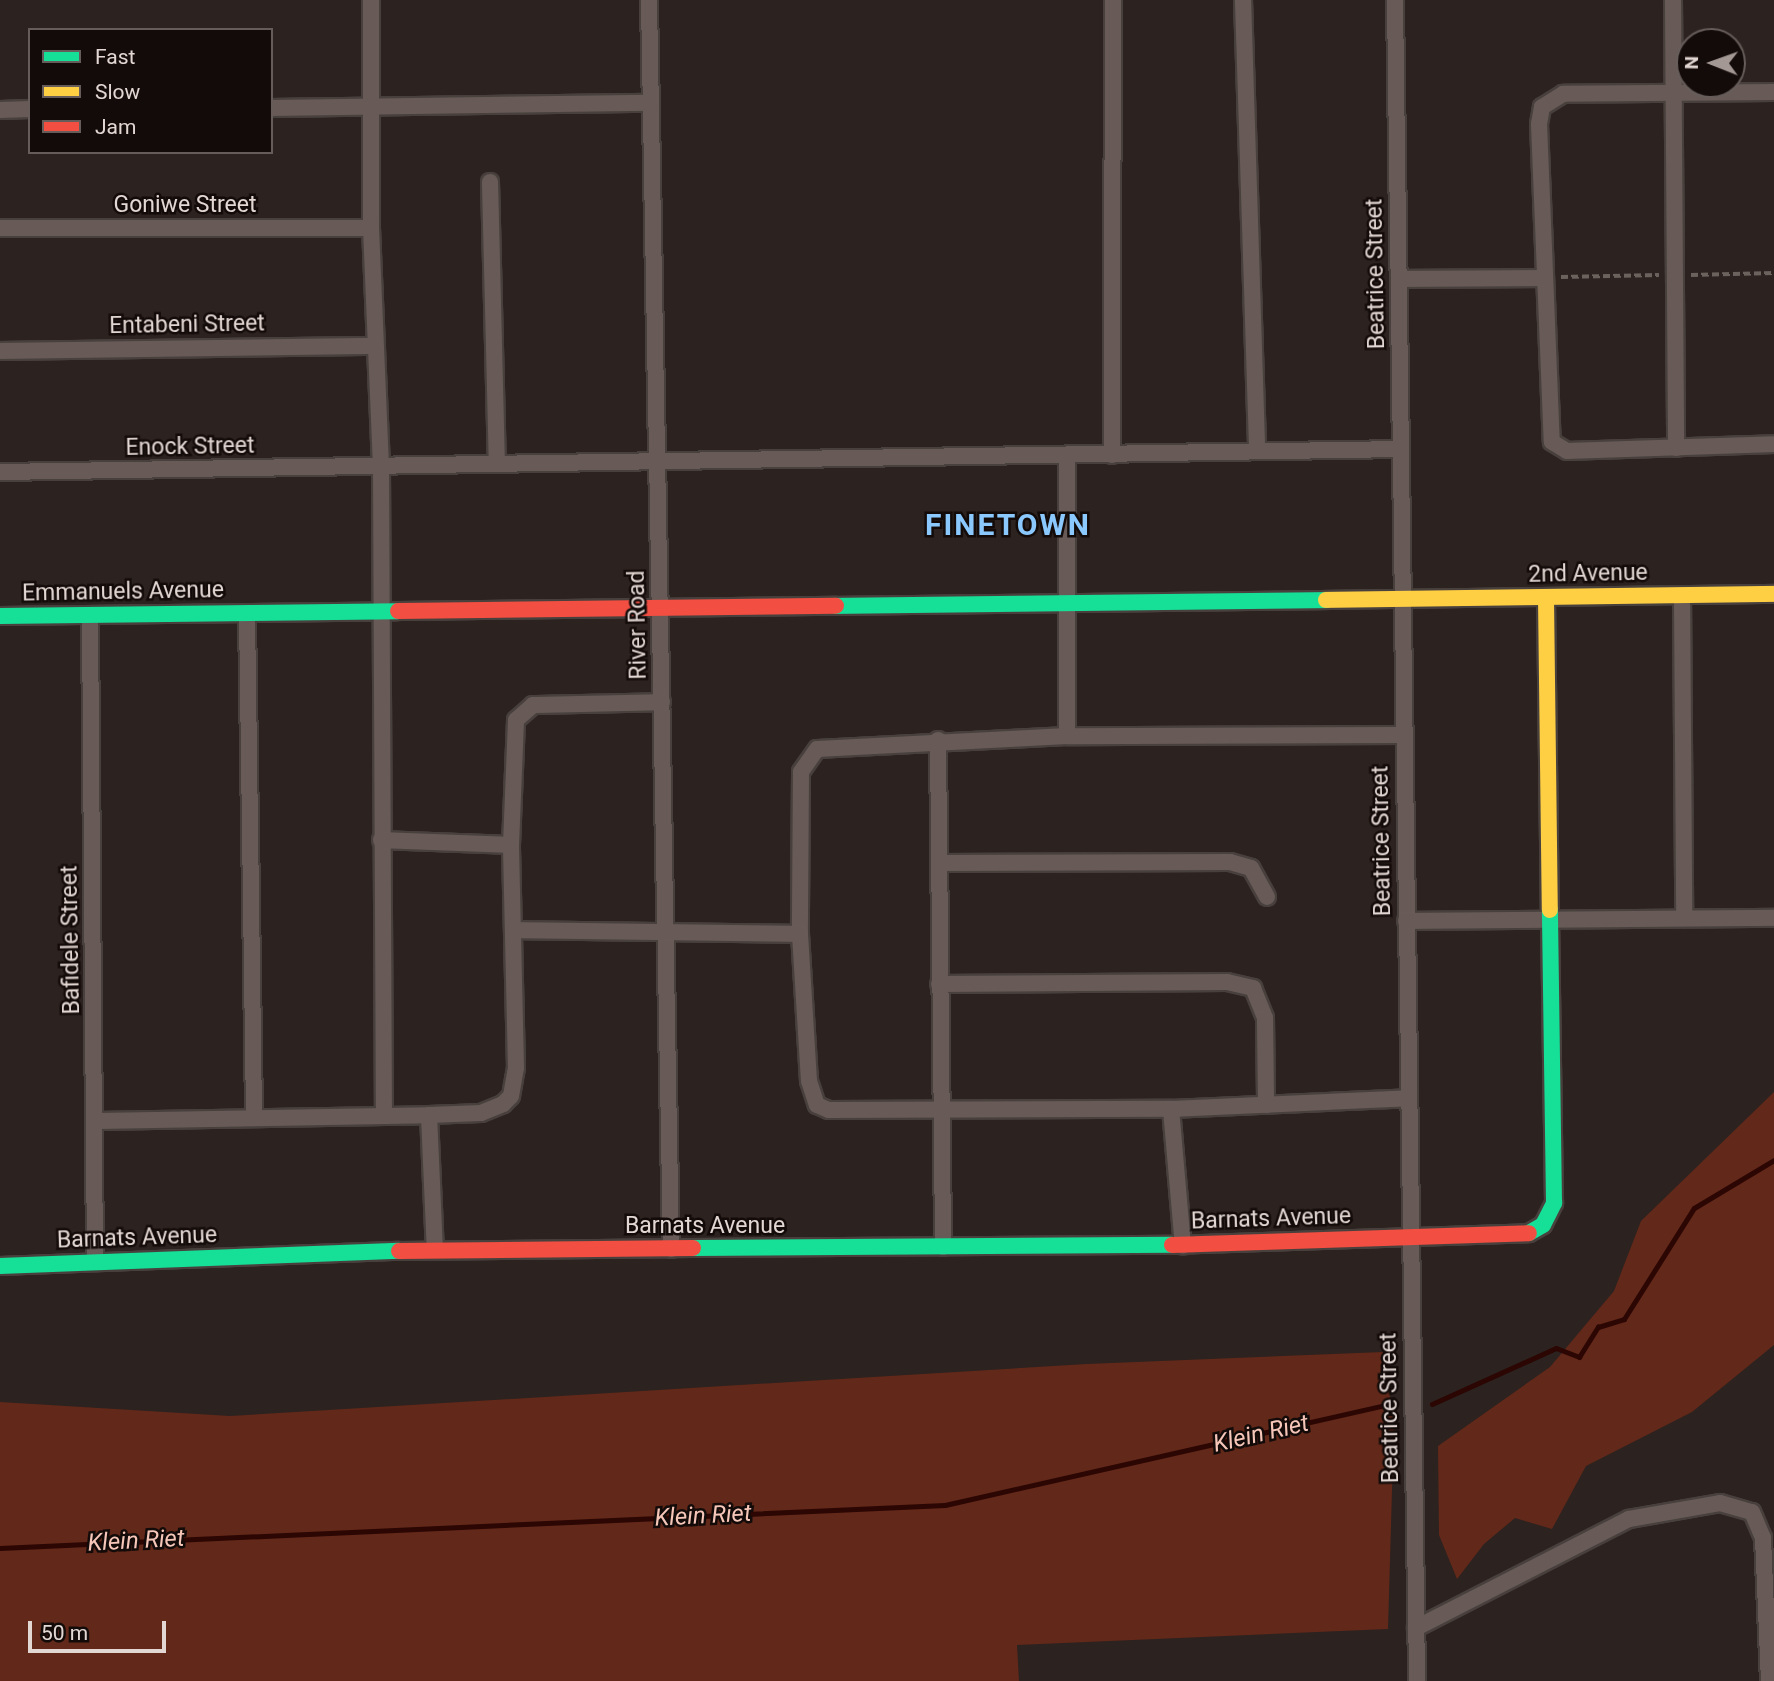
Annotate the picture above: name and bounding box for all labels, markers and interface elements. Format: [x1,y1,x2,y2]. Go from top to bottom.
legend [28,28,273,154]
north arrow [1676,28,1746,98]
text: Fast [95,45,135,69]
text: N [1680,56,1703,70]
text: Slow [95,80,140,104]
text: Jam [95,115,136,139]
street label: Goniwe Street [114,191,256,219]
street label: Beatrice Street [1361,198,1391,350]
street label: Entabeni Street [109,310,265,340]
street label: Enock Street [125,432,255,462]
district label: FINETOWN [926,507,1090,543]
street label: 2nd Avenue [1528,559,1648,589]
street label: River Road [623,570,653,680]
street label: Emmanuels Avenue [22,576,224,608]
street label: Beatrice Street [1367,765,1397,917]
street label: Bafidele Street [56,865,86,1015]
street label: Barnats Avenue [1190,1202,1352,1236]
street label: Barnats Avenue [625,1212,785,1240]
street label: Barnats Avenue [56,1221,218,1255]
street label: Beatrice Street [1375,1332,1405,1484]
water label: Klein Riet [1211,1409,1311,1459]
water label: Klein Riet [654,1499,752,1533]
water label: Klein Riet [87,1524,185,1558]
scale bar [32,1608,170,1652]
text: 50 m [41,1621,88,1645]

